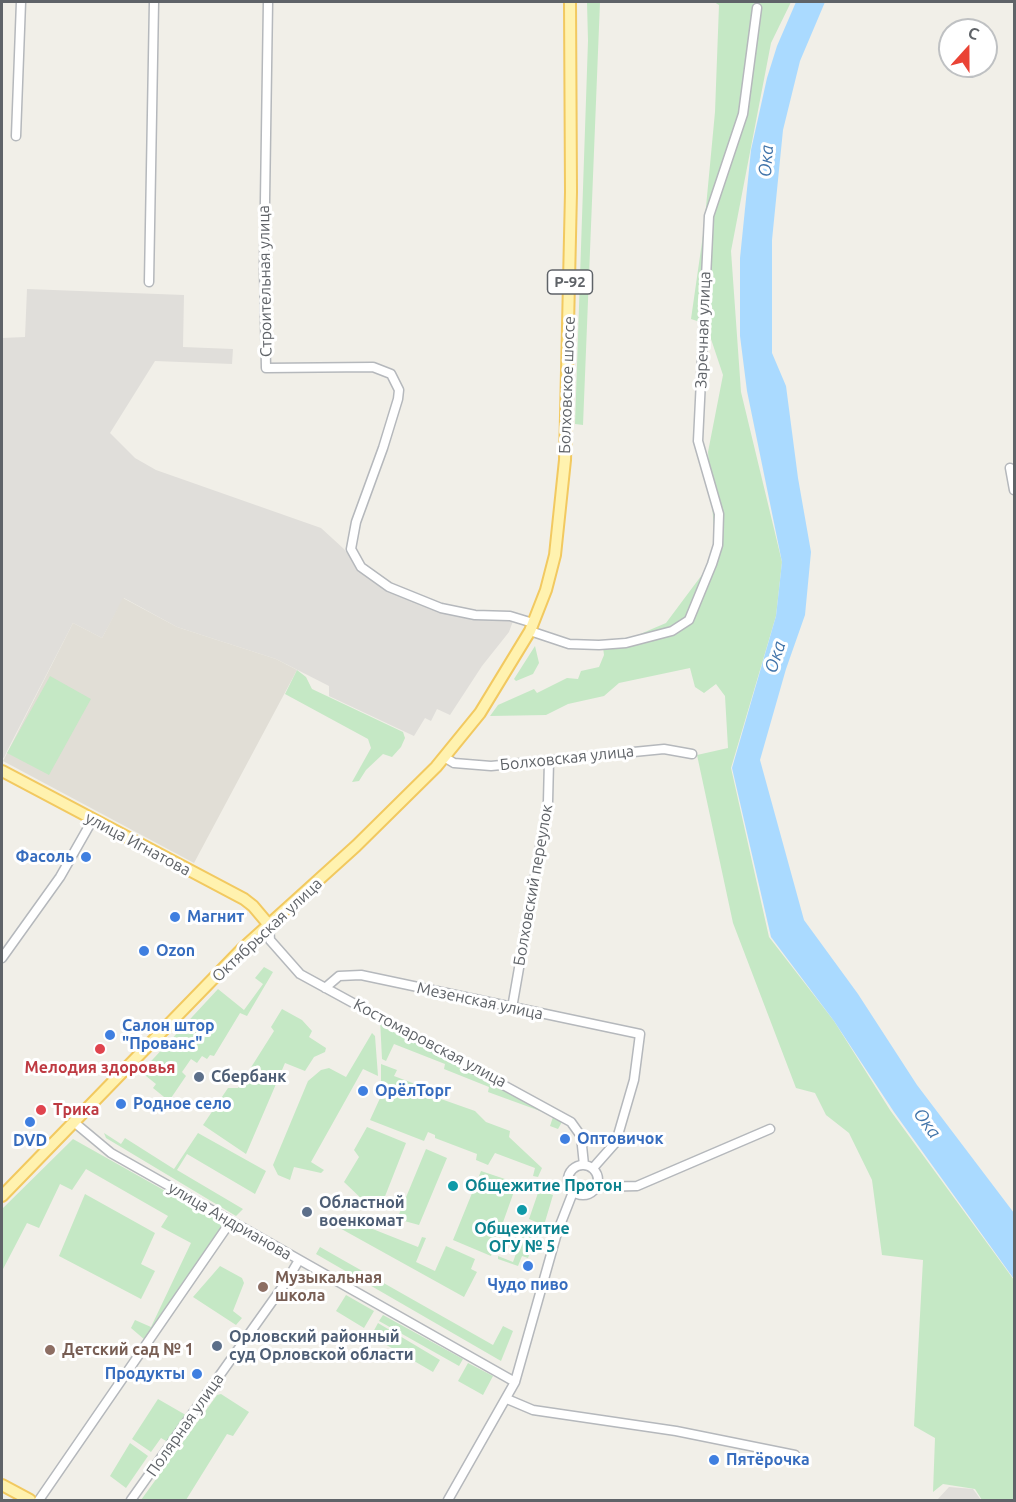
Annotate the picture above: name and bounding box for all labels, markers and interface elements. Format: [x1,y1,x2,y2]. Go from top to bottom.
north arrow [938,18,998,78]
text: С [966,23,982,43]
water label: Ока [754,144,778,178]
street label: Строительная улица [254,205,276,357]
road number: Р-92 [548,270,592,294]
street label: Заречная улица [691,271,715,389]
street label: Болховское шоссе [555,316,579,454]
water label: Ока [760,638,790,676]
street label: Болховская улица [499,741,635,775]
street label: Болховский переулок [509,803,557,967]
street label: улица Игнатова [82,808,194,880]
place label: Фасоль [16,847,74,867]
marker: Фасоль [79,850,93,864]
street label: Октябрьская улица [208,874,326,986]
place label: Магнит [187,907,244,927]
marker: Магнит [168,910,182,924]
place label: Ozon [156,941,195,961]
marker: Ozon [137,944,151,958]
street label: Мезенская улица [415,978,545,1024]
street label: Костомаровская улица [350,995,510,1091]
place label: Салон штор "Прованс" [122,1016,215,1054]
marker: Салон штор "Прованс" [103,1028,117,1042]
marker: Мелодия здоровья [93,1042,107,1056]
place label: Мелодия здоровья [25,1058,175,1078]
place label: Сбербанк [211,1067,286,1087]
marker: Сбербанк [192,1070,206,1084]
place label: ОрёлТорг [375,1081,451,1101]
marker: ОрёлТорг [356,1084,370,1098]
place label: Родное село [133,1094,232,1114]
marker: Родное село [114,1097,128,1111]
place label: Трика [53,1100,100,1120]
marker: Трика [34,1103,48,1117]
water label: Ока [909,1104,945,1142]
marker: DVD [23,1115,37,1129]
place label: Оптовичок [577,1129,664,1149]
place label: DVD [13,1131,47,1151]
marker: Оптовичок [558,1132,572,1146]
place label: Общежитие Протон [465,1176,622,1196]
street label: улица Андрианова [165,1178,295,1264]
marker: Общежитие Протон [446,1179,460,1193]
place label: Областной военкомат [319,1193,405,1231]
marker: Общежитие ОГУ № 5 [515,1203,529,1217]
marker: Областной военкомат [300,1205,314,1219]
place label: Общежитие ОГУ № 5 [474,1219,570,1257]
marker: Чудо пиво [521,1259,535,1273]
place label: Музыкальная школа [275,1268,382,1306]
place label: Чудо пиво [488,1275,568,1295]
marker: Музыкальная школа [256,1280,270,1294]
place label: Орловский районный суд Орловской области [229,1327,414,1365]
marker: Орловский районный суд Орловской области [210,1339,224,1353]
place label: Детский сад № 1 [62,1340,194,1360]
marker: Детский сад № 1 [43,1343,57,1357]
place label: Продукты [105,1364,185,1384]
marker: Продукты [190,1367,204,1381]
street label: Полярная улица [142,1370,228,1480]
place label: Пятёрочка [726,1450,810,1470]
marker: Пятёрочка [707,1453,721,1467]

